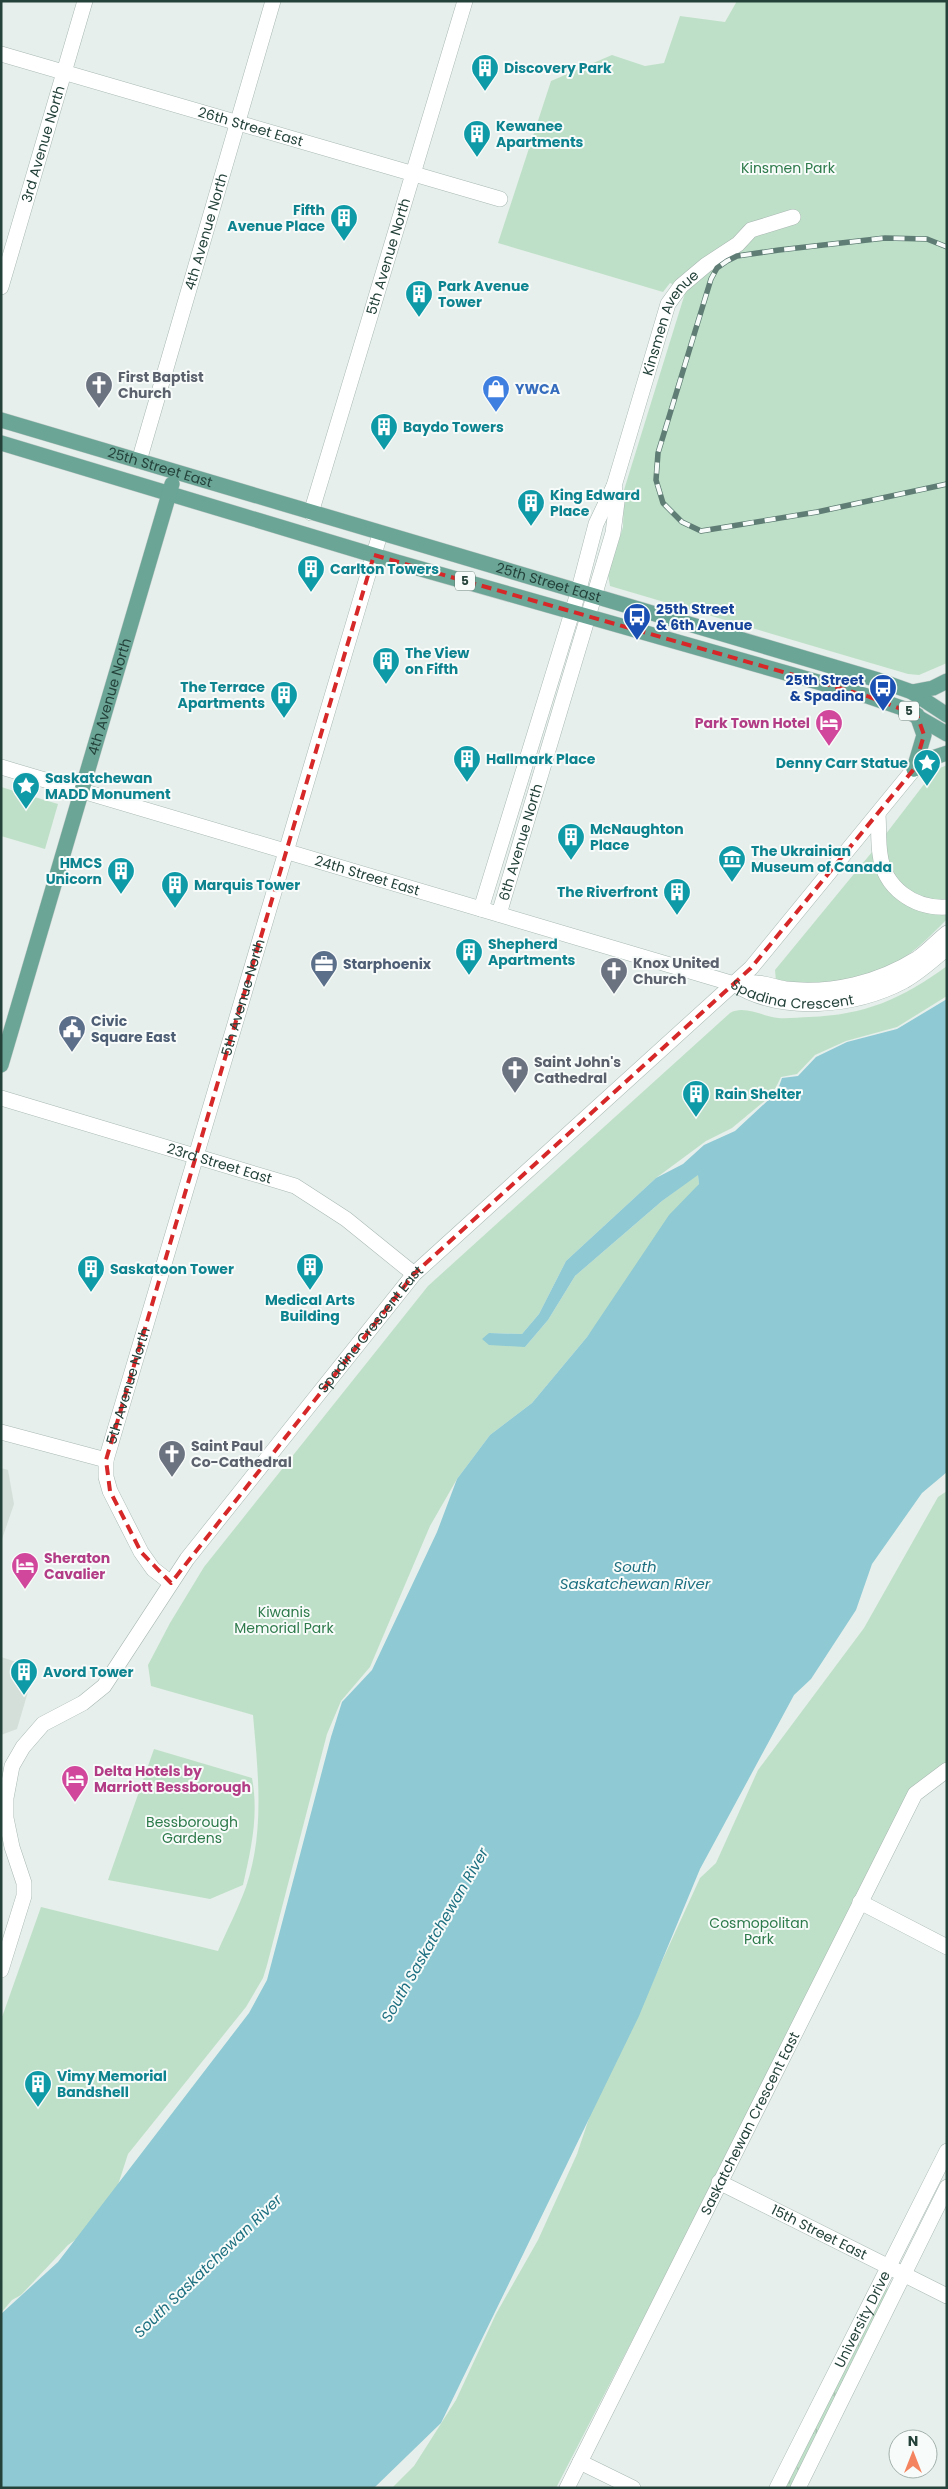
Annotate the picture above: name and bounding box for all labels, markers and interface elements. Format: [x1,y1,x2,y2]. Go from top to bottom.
building icon: Discovery Park [470,53,500,92]
place label: Discovery Park [504,58,612,78]
street label: 3rd Avenue North [16,83,70,205]
street label: 26th Street East [196,102,306,151]
place label: Kewanee Apartments [496,116,584,152]
building icon: Kewanee Apartments [462,119,492,158]
park label: Kinsmen Park [741,158,836,178]
street label: 4th Avenue North [179,171,232,292]
street label: 5th Avenue North [361,195,415,317]
place label: Fifth Avenue Place [227,200,325,236]
building icon: Fifth Avenue Place [329,203,359,242]
street label: Kinsmen Avenue [637,265,703,378]
place label: Park Avenue Tower [438,276,529,312]
building icon: Park Avenue Tower [404,279,434,318]
place label: First Baptist Church [118,367,204,403]
church icon: First Baptist Church [84,370,114,409]
shop icon: YWCA [481,374,511,413]
place label: YWCA [515,379,561,399]
building icon: Baydo Towers [369,412,399,451]
place label: Baydo Towers [403,417,504,437]
street label: 25th Street East [105,442,215,492]
place label: King Edward Place [550,485,640,521]
building icon: King Edward Place [516,488,546,527]
building icon: Carlton Towers [296,554,326,593]
street label: 25th Street East [494,557,603,607]
place label: Carlton Towers [330,559,439,579]
road number: 5 [455,572,475,590]
place label: 25th Street & 6th Avenue [656,599,753,635]
bus stop icon: 25th Street & 6th Avenue [622,602,652,641]
street label: 4th Avenue North [83,636,136,758]
place label: The View on Fifth [405,643,470,679]
building icon: The View on Fifth [371,646,401,685]
place label: 25th Street & Spadina [786,670,864,706]
bus stop icon: 25th Street & Spadina [868,673,898,712]
place label: The Terrace Apartments [178,677,265,713]
building icon: The Terrace Apartments [269,680,299,719]
road number: 5 [899,701,919,720]
hotel icon: Park Town Hotel [814,708,844,747]
place label: Park Town Hotel [695,713,810,733]
building icon: Hallmark Place [452,744,482,783]
place icon: Denny Carr Statue [912,748,942,787]
place label: Hallmark Place [486,749,596,769]
place label: Denny Carr Statue [776,753,908,773]
place label: Saskatchewan MADD Monument [45,768,171,804]
place icon: Saskatchewan MADD Monument [11,771,41,810]
street label: 6th Avenue North [494,781,547,903]
place label: McNaughton Place [590,819,684,855]
building icon: McNaughton Place [556,822,586,861]
place label: The Ukrainian Museum of Canada [751,841,892,877]
museum icon: The Ukrainian Museum of Canada [717,844,747,883]
street label: 24th Street East [312,850,422,900]
place label: HMCS Unicorn [46,853,102,889]
building icon: HMCS Unicorn [106,856,136,895]
building icon: Marquis Tower [160,870,190,909]
place label: Marquis Tower [194,875,300,895]
building icon: The Riverfront [662,877,692,916]
place label: The Riverfront [557,882,658,902]
place label: Shepherd Apartments [488,934,576,970]
street label: 5th Avenue North [216,937,270,1058]
building icon: Shepherd Apartments [454,937,484,976]
office icon: Starphoenix [309,949,339,988]
place label: Knox United Church [633,953,720,989]
place label: Starphoenix [343,954,432,974]
church icon: Knox United Church [599,956,629,995]
street label: Spadina Crescent [727,974,856,1014]
place label: Civic Square East [91,1011,177,1047]
public building icon: Civic Square East [57,1014,87,1053]
place label: Saint John's Cathedral [534,1052,621,1088]
church icon: Saint John's Cathedral [500,1055,530,1094]
building icon: Rain Shelter [681,1079,711,1118]
place label: Rain Shelter [715,1084,801,1104]
street label: 23rd Street East [165,1138,274,1189]
building icon: Medical Arts Building [295,1252,325,1291]
building icon: Saskatoon Tower [76,1254,106,1293]
place label: Saskatoon Tower [110,1259,234,1279]
street label: Spadina Crescent East [313,1261,427,1397]
place label: Medical Arts Building [265,1290,355,1326]
street label: 5th Avenue North [101,1325,155,1447]
place label: Saint Paul Co-Cathedral [191,1436,292,1472]
church icon: Saint Paul Co-Cathedral [157,1439,187,1478]
place label: Sheraton Cavalier [44,1548,110,1584]
hotel icon: Sheraton Cavalier [10,1551,40,1590]
water label: South Saskatchewan River [560,1556,711,1594]
park label: Kiwanis Memorial Park [234,1602,334,1638]
building icon: Avord Tower [9,1657,39,1696]
place label: Avord Tower [43,1662,133,1682]
place label: Delta Hotels by Marriott Bessborough [94,1761,251,1797]
hotel icon: Delta Hotels by Marriott Bessborough [60,1764,90,1803]
park label: Bessborough Gardens [146,1812,238,1848]
water label: South Saskatchewan River [376,1843,493,2026]
park label: Cosmopolitan Park [709,1913,809,1949]
street label: Saskatchewan Crescent East [696,2028,804,2218]
place label: Vimy Memorial Bandshell [57,2066,167,2102]
building icon: Vimy Memorial Bandshell [23,2069,53,2108]
water label: South Saskatchewan River [129,2189,286,2342]
street label: 15th Street East [768,2200,871,2265]
street label: University Drive [829,2267,895,2371]
north arrow [888,2429,938,2479]
text: N [908,2431,918,2451]

